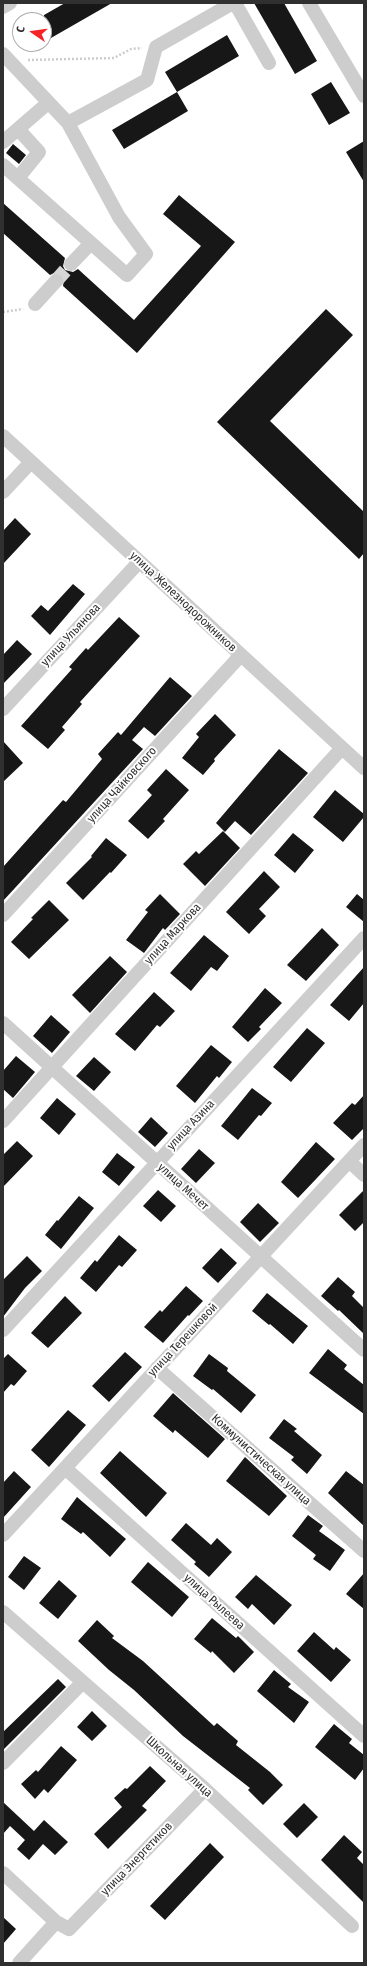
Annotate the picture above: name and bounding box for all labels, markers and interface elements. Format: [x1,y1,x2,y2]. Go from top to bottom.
north arrow [12,12,52,52]
text: С [14,25,28,34]
street label: улица Железнодорожников [127,549,239,655]
street label: улица Ульянова [38,601,104,669]
street label: улица Чайковского [84,744,160,826]
street label: улица Маркова [142,900,204,968]
street label: улица Азина [164,1097,218,1153]
street label: улица Мечет [154,1160,212,1214]
street label: улица Терешковой [145,1300,221,1380]
street label: Коммунистическая улица [208,1412,314,1508]
street label: улица Рылеева [181,1571,247,1633]
street label: Школьная улица [143,1733,215,1801]
street label: улица Энергетиков [98,1819,176,1899]

